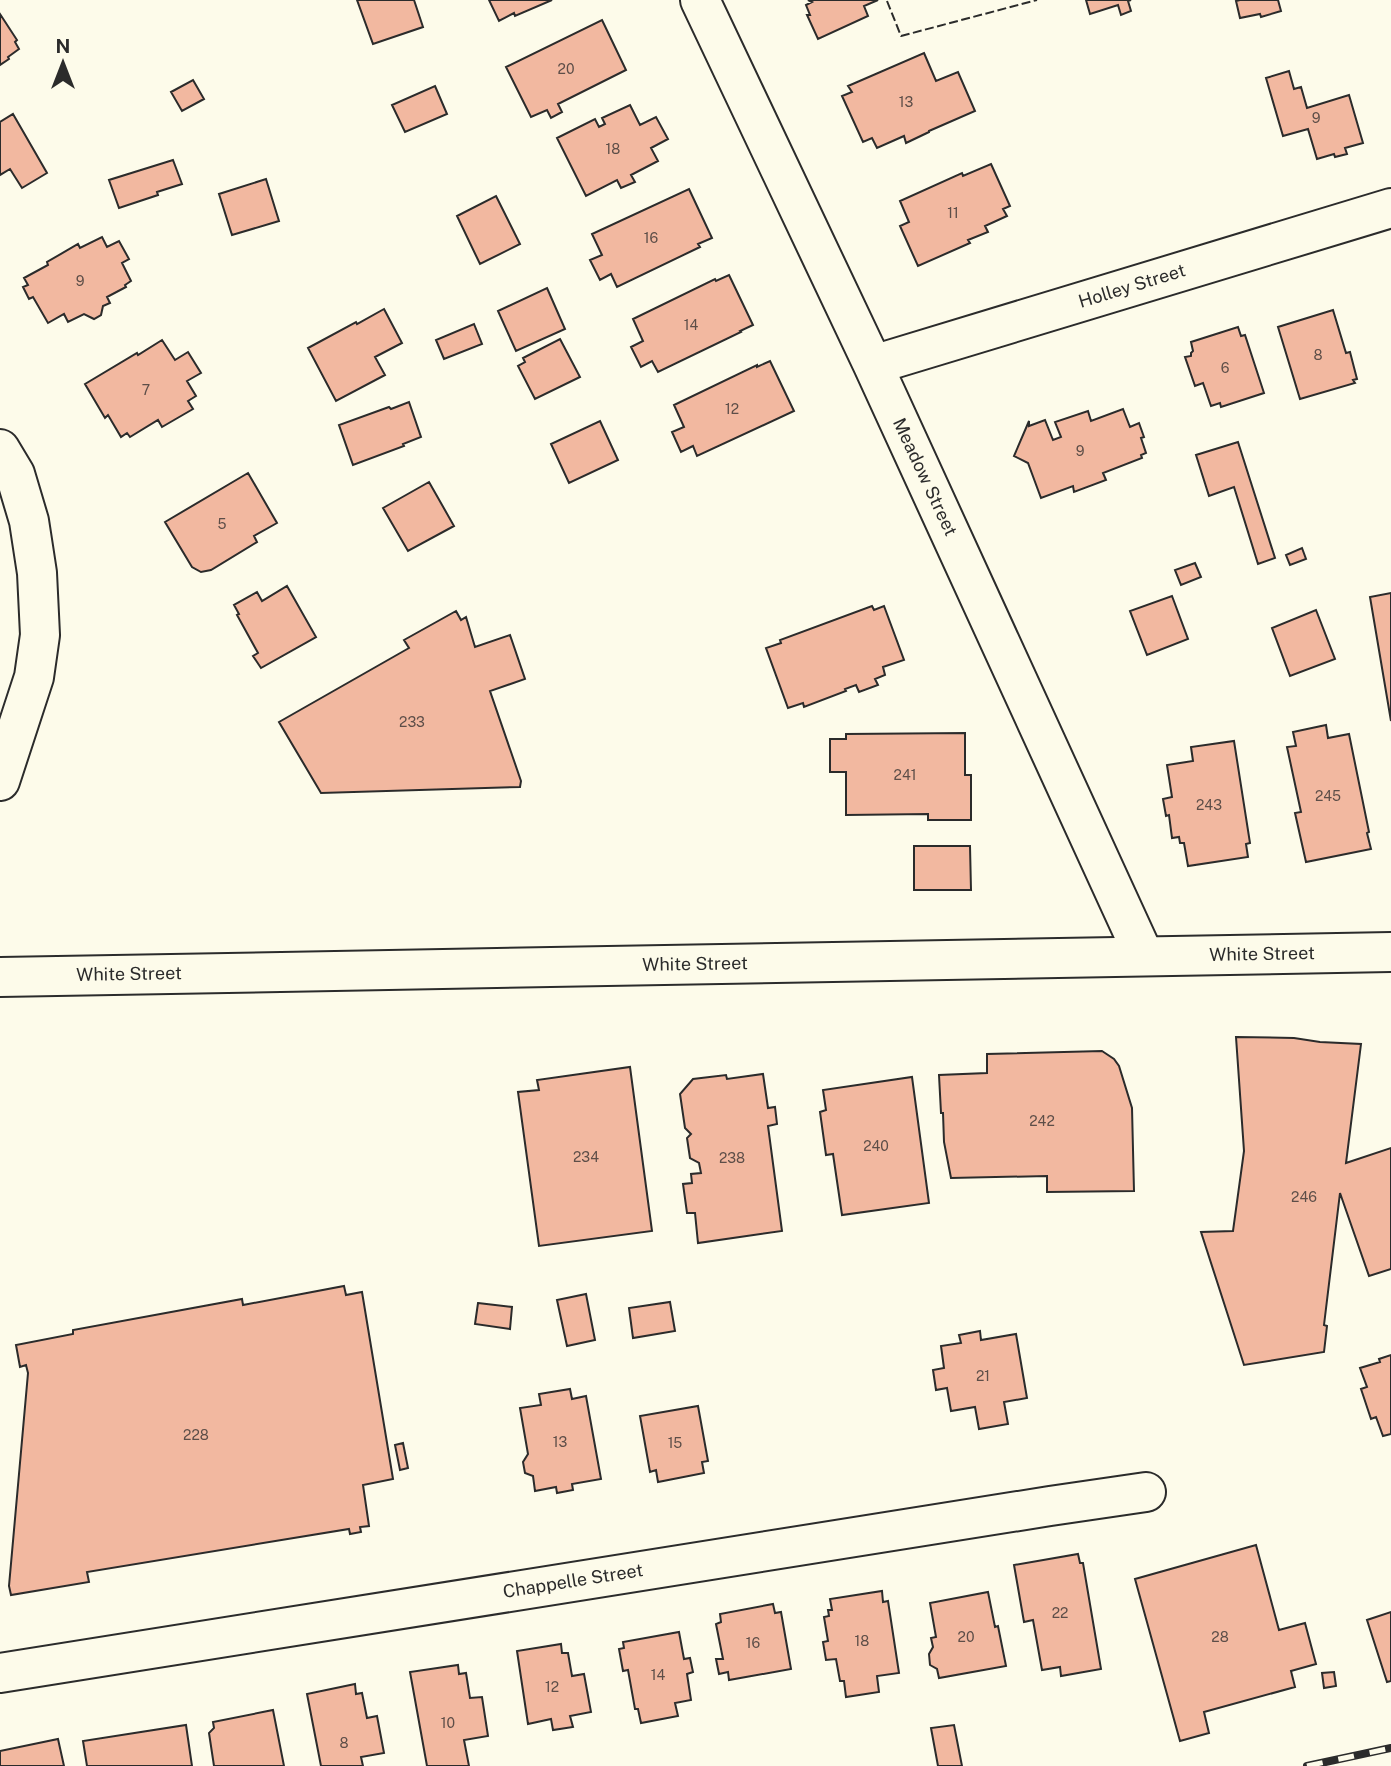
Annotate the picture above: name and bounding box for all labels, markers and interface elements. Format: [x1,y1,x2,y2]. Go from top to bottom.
north arrow [28,28,98,98]
text: N [56,35,70,57]
house number: 20 [558,61,574,77]
house number: 13 [899,94,913,110]
house number: 9 [1312,110,1321,126]
house number: 18 [606,141,620,157]
house number: 11 [947,205,959,221]
house number: 16 [644,230,658,246]
street label: Holley Street [1076,259,1188,312]
house number: 9 [76,273,85,289]
house number: 14 [684,317,698,333]
house number: 8 [1313,347,1323,363]
house number: 6 [1221,360,1230,376]
house number: 7 [142,382,150,398]
house number: 12 [725,401,739,417]
street label: Meadow Street [889,415,962,539]
house number: 9 [1076,443,1085,459]
house number: 5 [218,516,227,532]
house number: 233 [399,714,425,730]
house number: 241 [894,767,916,783]
house number: 245 [1315,788,1341,804]
house number: 243 [1196,797,1222,813]
street label: White Street [1209,942,1315,965]
street label: White Street [642,952,748,975]
street label: White Street [76,962,182,985]
house number: 242 [1029,1113,1055,1129]
house number: 240 [863,1138,889,1154]
house number: 234 [573,1149,599,1165]
house number: 238 [719,1150,745,1166]
house number: 246 [1291,1189,1317,1205]
house number: 21 [976,1368,990,1384]
house number: 228 [183,1427,209,1443]
house number: 13 [553,1434,567,1450]
house number: 15 [668,1435,682,1451]
street label: Chappelle Street [501,1559,644,1602]
house number: 22 [1052,1605,1068,1621]
house number: 20 [958,1629,974,1645]
house number: 28 [1211,1629,1229,1645]
house number: 18 [855,1633,869,1649]
house number: 16 [746,1635,760,1651]
house number: 14 [651,1667,665,1683]
house number: 12 [545,1679,559,1695]
house number: 10 [441,1715,455,1731]
house number: 8 [339,1735,349,1751]

